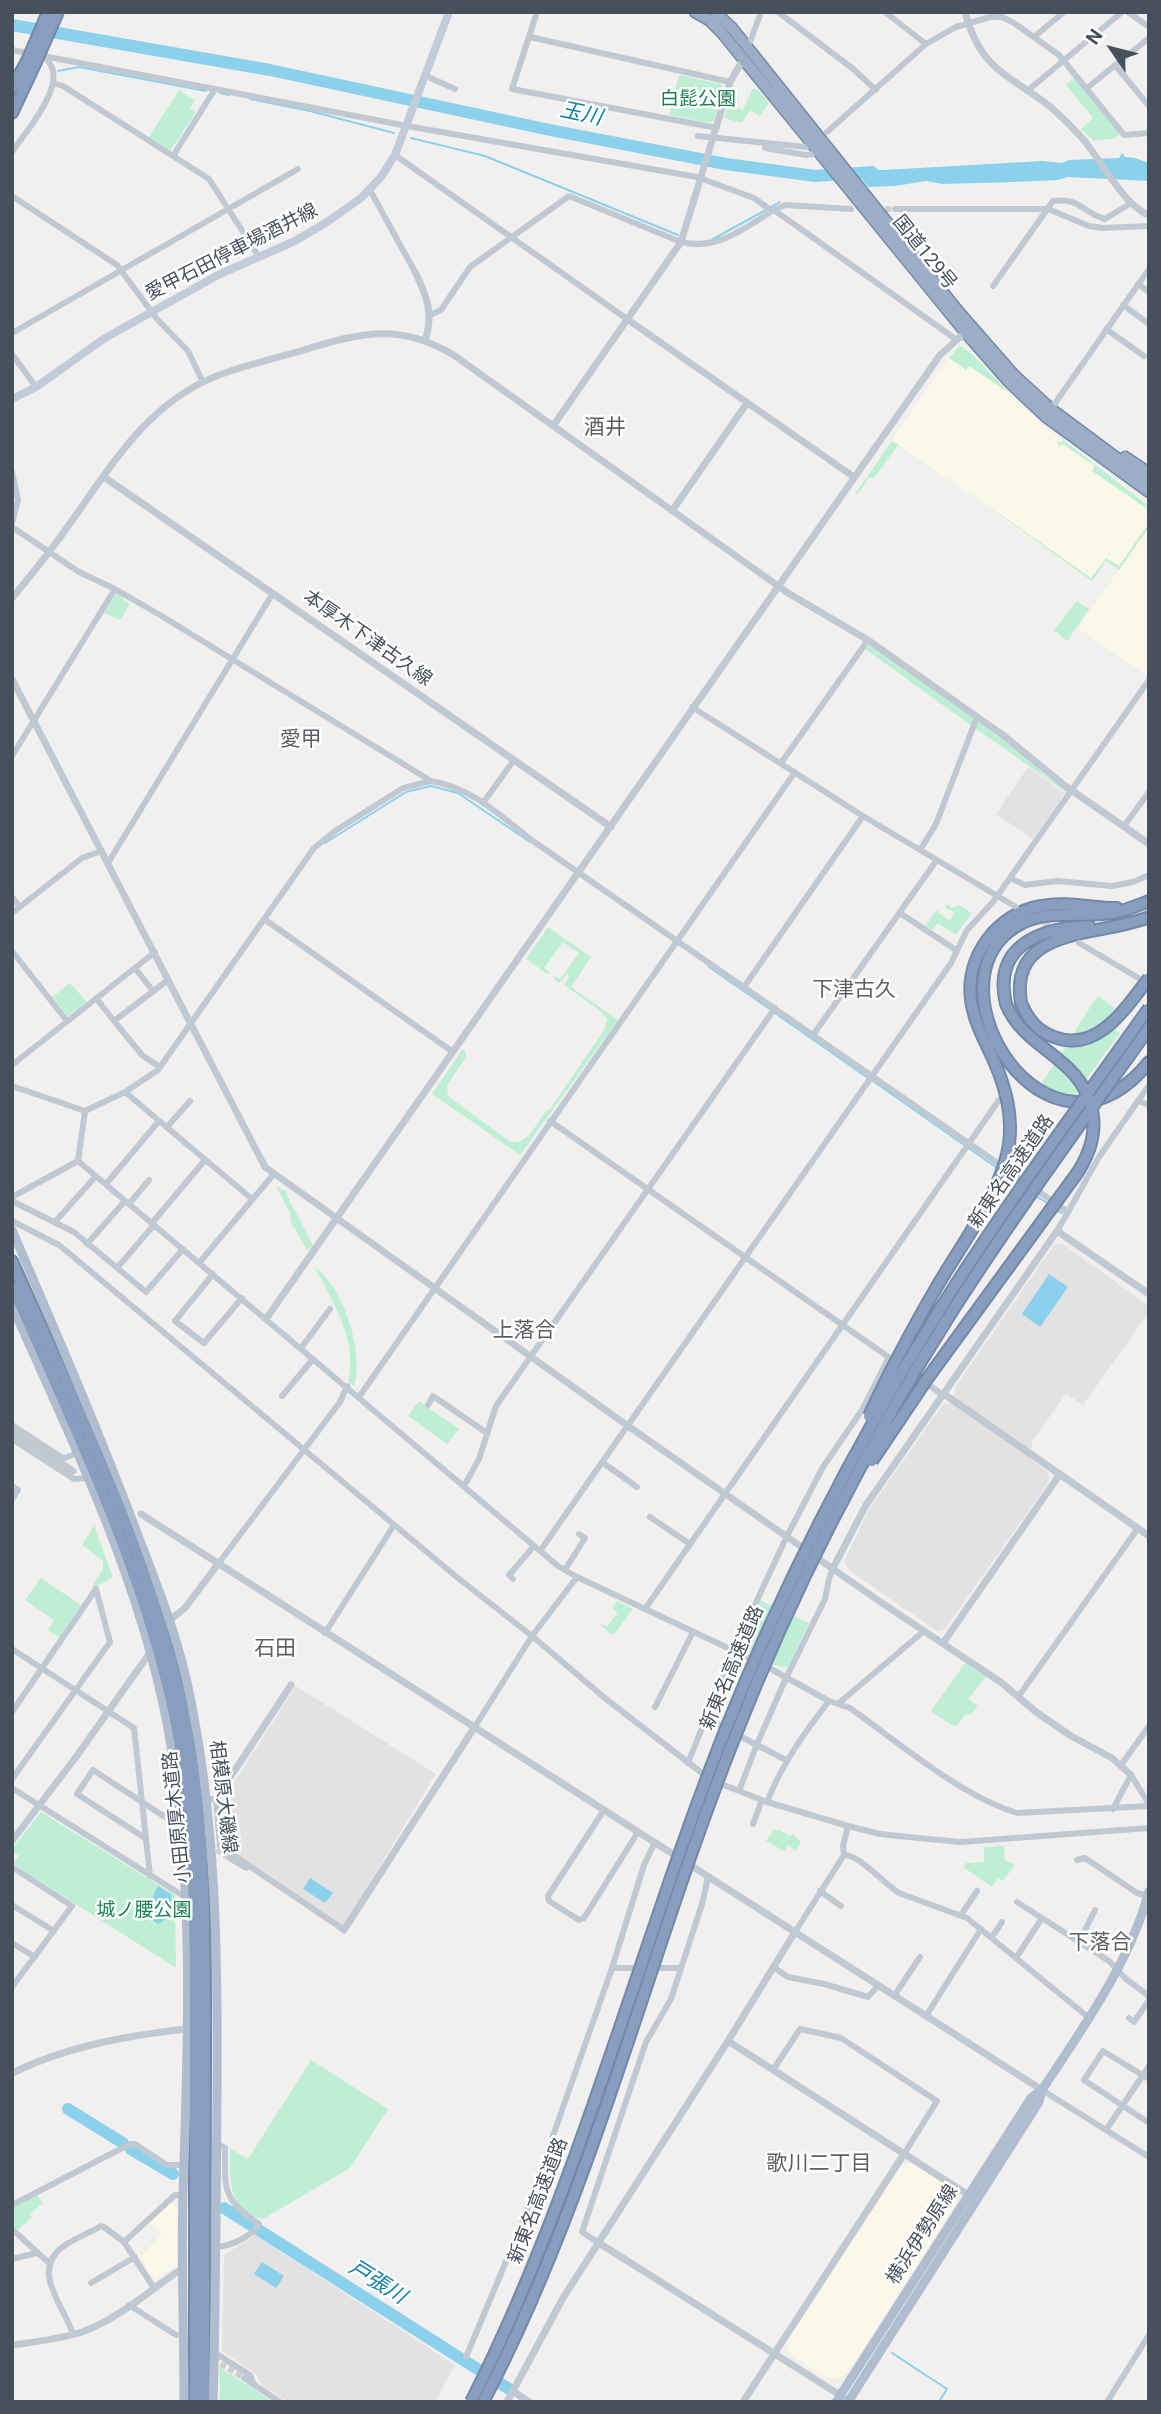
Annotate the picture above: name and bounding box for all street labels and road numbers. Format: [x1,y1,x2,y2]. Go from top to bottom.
street label: 愛甲石田停車場酒井線 [142,200,322,306]
street label: 国道129号 [887,211,961,295]
street label: 本厚木下津古久線 [298,586,436,692]
street label: 新東名高速道路 [965,1111,1059,1233]
street label: 新東名高速道路 [697,1602,769,1734]
street label: 相模原大磯線 [204,1739,240,1855]
street label: 小田原厚木道路 [160,1750,196,1884]
street label: 新東名高速道路 [505,2135,573,2267]
street label: 横浜伊勢原線 [882,2181,964,2289]

